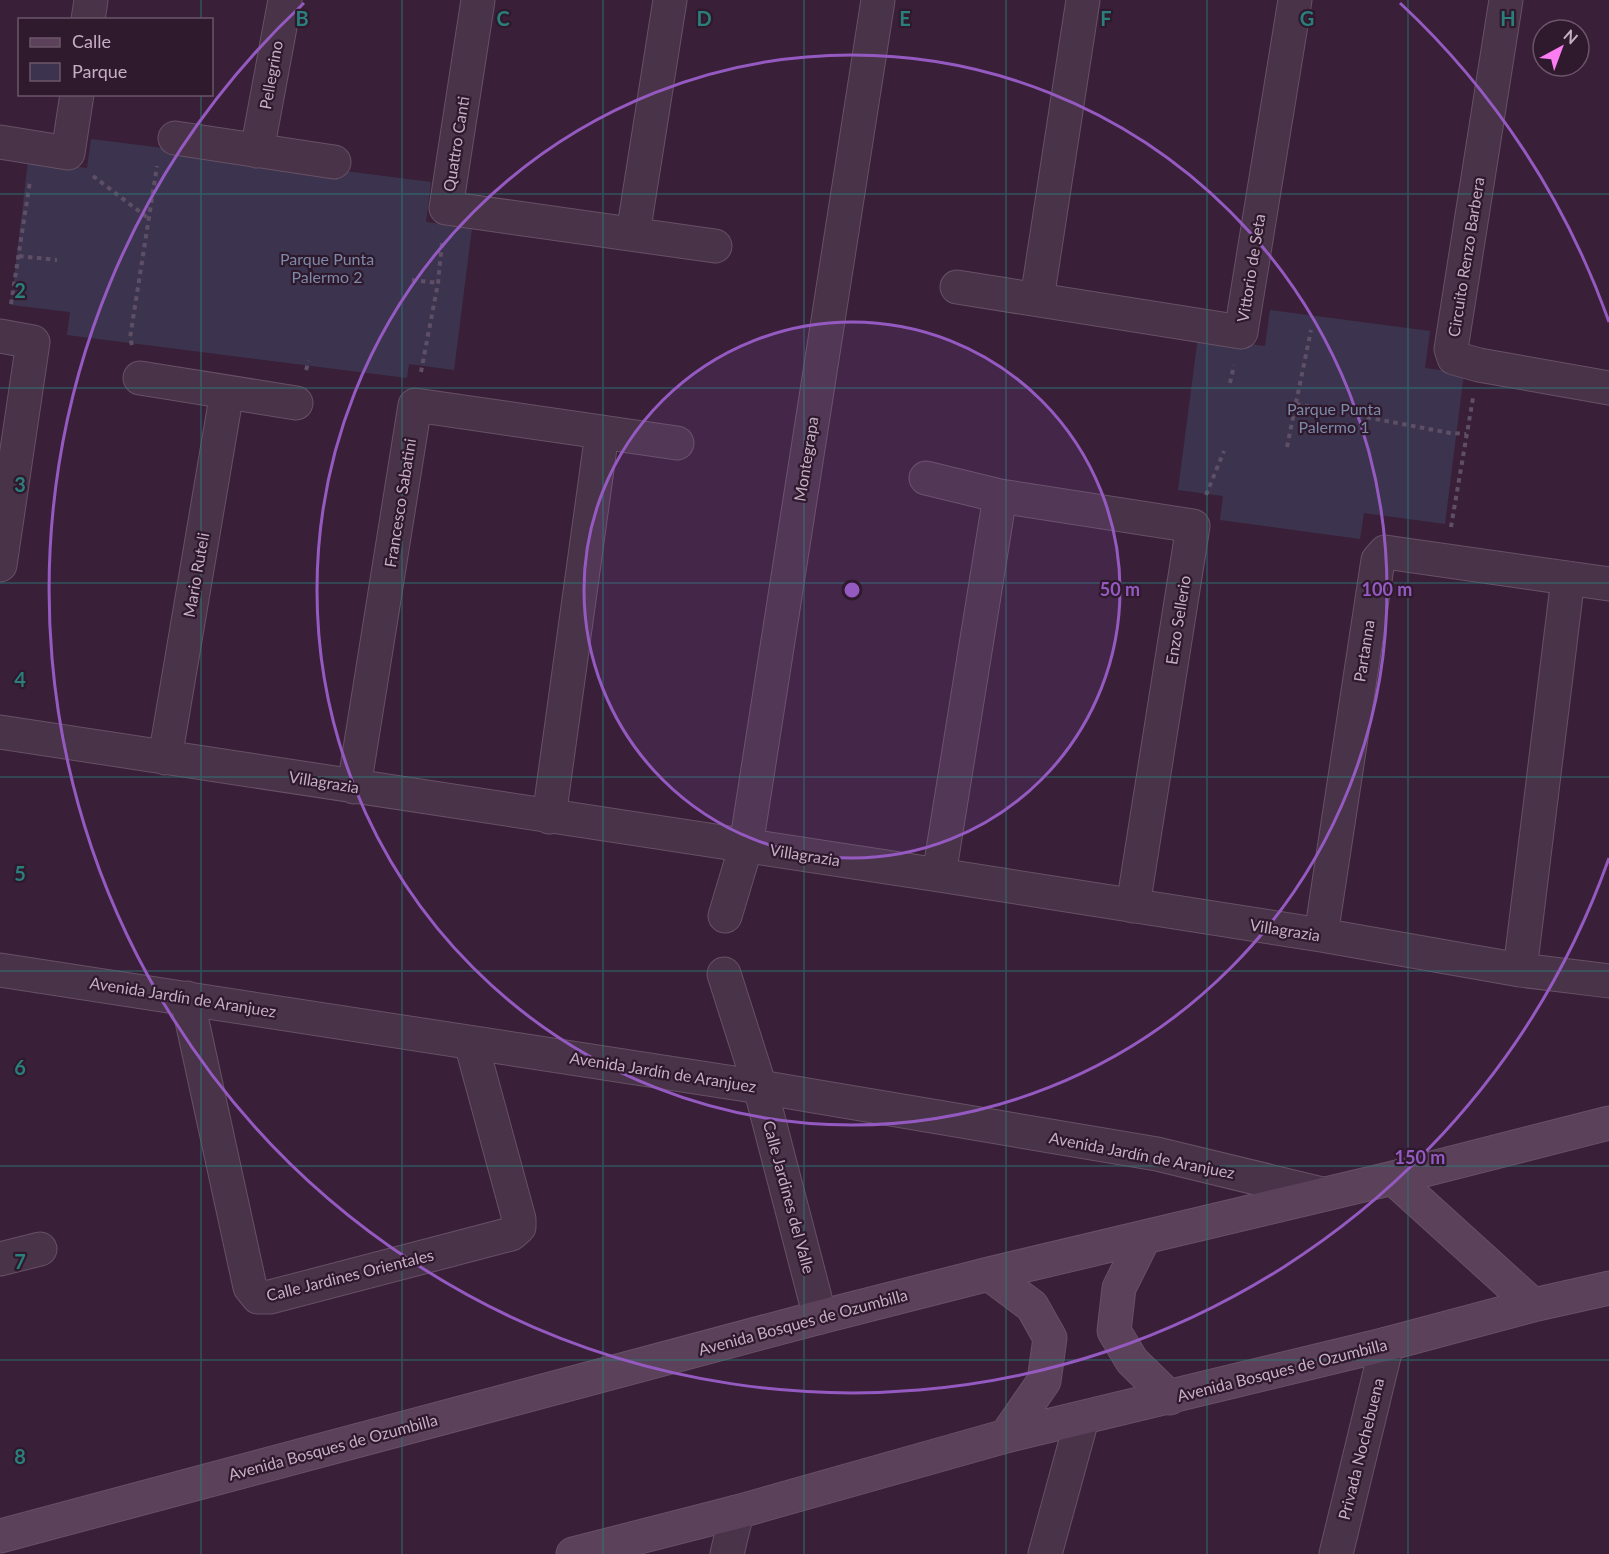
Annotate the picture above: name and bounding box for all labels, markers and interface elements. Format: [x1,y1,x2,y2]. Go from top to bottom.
text: B [295,6,309,30]
text: C [496,6,510,30]
text: D [696,6,712,30]
text: E [899,6,911,30]
text: F [1100,6,1112,30]
text: G [1300,6,1314,30]
text: H [1500,6,1516,30]
legend [18,18,213,96]
north arrow [1531,18,1591,78]
text: N [1560,25,1582,48]
text: Calle [72,30,111,52]
street label: Pellegrino [255,39,286,111]
text: Parque [72,60,127,82]
street label: Quattro Canti [439,95,472,193]
street label: Circuito Renzo Barbera [1443,176,1488,338]
street label: Vittorio de Seta [1233,212,1268,324]
park label: Parque Punta Palermo 2 [280,249,374,286]
text: 2 [14,278,26,302]
park label: Parque Punta Palermo 1 [1287,399,1381,436]
street label: Montegrapa [789,415,822,503]
street label: Francesco Sabatini [380,437,419,569]
text: 3 [14,472,26,496]
street label: Mario Ruteli [179,531,212,619]
street label: Enzo Sellerio [1161,574,1194,666]
text: 50 m [1100,578,1140,600]
text: 100 m [1362,578,1412,600]
centre of rings [842,580,862,600]
street label: Partanna [1349,619,1378,683]
text: 4 [14,667,26,691]
street label: Villagrazia [287,767,361,796]
street label: Villagrazia [768,840,842,869]
text: 5 [14,861,26,885]
street label: Villagrazia [1248,915,1322,944]
street label: Avenida Jardín de Aranjuez [89,972,278,1021]
street label: Avenida Jardín de Aranjuez [569,1047,758,1096]
text: 6 [14,1055,26,1079]
street label: Calle Jardines del Valle [760,1118,819,1275]
street label: Avenida Jardín de Aranjuez [1048,1127,1236,1182]
text: 150 m [1395,1146,1445,1168]
street label: Calle Jardines Orientales [264,1245,436,1305]
text: 7 [14,1249,26,1273]
street label: Avenida Bosques de Ozumbilla [696,1284,910,1359]
street label: Avenida Bosques de Ozumbilla [1175,1334,1389,1405]
street label: Privada Nochebuena [1334,1376,1387,1522]
street label: Avenida Bosques de Ozumbilla [226,1409,440,1484]
text: 8 [14,1444,26,1468]

